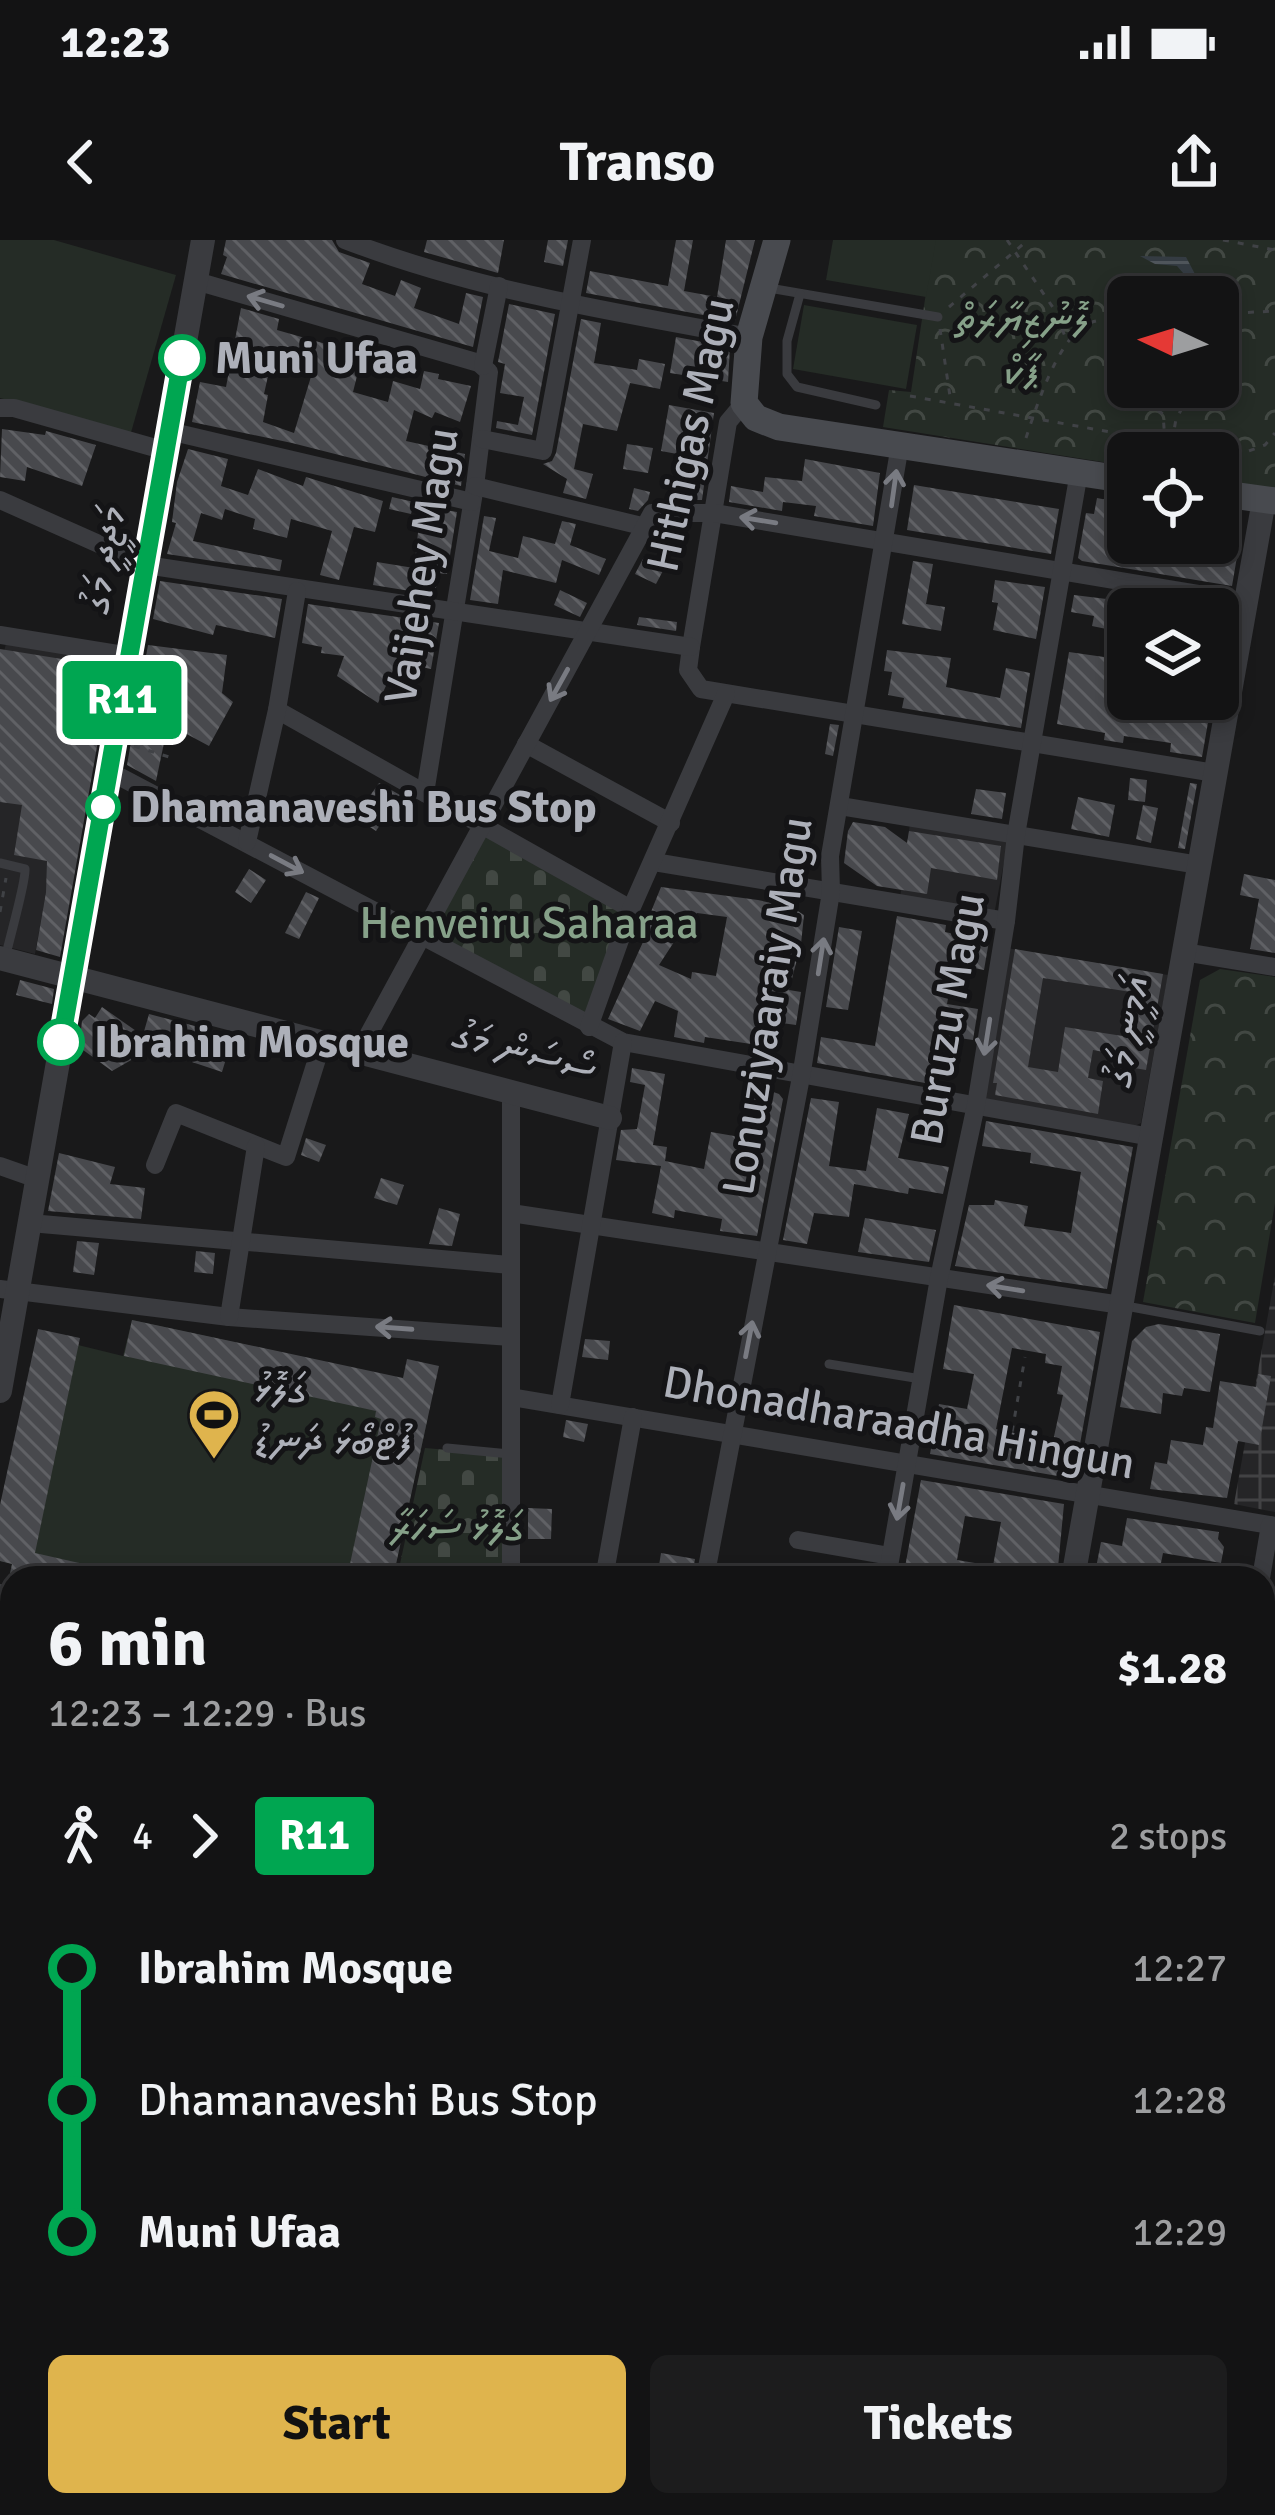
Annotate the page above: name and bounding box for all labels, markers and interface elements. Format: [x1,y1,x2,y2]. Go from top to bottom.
text: 12:23 [60,15,170,70]
icon: back [48,129,114,195]
text: Transo [560,129,715,196]
icon: share [1161,129,1227,195]
north arrow [1107,276,1239,408]
map controls [1107,276,1239,720]
one-way arrow [247,289,285,311]
park label: ލޮނުޒިޔާރަތް ޕާކް [954,292,1089,399]
street label: Hithigas Magu [635,293,747,577]
place label: Muni Ufaa [215,331,418,386]
marker: Muni Ufaa [160,336,204,380]
street label: Vaijehey Magu [373,424,471,708]
button: locate [1107,432,1239,564]
one-way arrow [883,469,906,508]
street label: މަޖީދީ މަގު [67,502,143,619]
one-way arrow [739,508,778,531]
button: layers [1107,588,1239,720]
line badge: R11 [53,661,191,739]
one-way arrow [547,667,570,702]
text: R11 [86,674,158,725]
place label: Dhamanaveshi Bus Stop [130,780,597,835]
marker: Dhamanaveshi Bus Stop [87,791,119,823]
street label: Lonuziyaaraiy Magu [711,813,825,1199]
one-way arrow [269,853,304,876]
street label: Buruzu Magu [899,889,997,1149]
park label: Henveiru Saharaa [359,896,699,951]
one-way arrow [810,937,833,976]
street label: އަމީނީ މަގު [1090,971,1165,1092]
street label: ސޯސަން މަގު [446,1006,602,1098]
place label: Ibrahim Mosque [94,1015,409,1070]
one-way arrow [975,1017,998,1056]
marker: Ibrahim Mosque [39,1020,83,1064]
one-way arrow [987,1276,1026,1299]
one-way arrow [375,1317,414,1340]
one-way arrow [739,1320,761,1359]
street label: Dhonadharaadha Hingun [659,1354,1139,1492]
place label: ގަލޮޅު ފުޓްބޯޅަ ދަނޑު [253,1362,413,1469]
sports icon: ގަލޮޅު ފުޓްބޯޅަ ދަނޑު [186,1387,242,1461]
one-way arrow [887,1482,910,1521]
park label: ގަލޮޅު ސަހަރާ [389,1500,524,1555]
text: 6 min [48,1603,207,1684]
text: $1.28 [1117,1641,1227,1696]
text: 12:23 – 12:29 · Bus [48,1689,366,1737]
icon: walk [48,1803,114,1869]
icon: forward [171,1803,237,1869]
text: R11 [279,1810,350,1861]
text: 4 [132,1812,153,1860]
text: 2 stops [1109,1812,1227,1860]
text: Ibrahim Mosque [138,1941,453,1996]
text: 12:27 [1132,1944,1227,1992]
text: Dhamanaveshi Bus Stop [138,2073,598,2128]
text: 12:28 [1132,2076,1227,2124]
text: Muni Ufaa [138,2205,341,2260]
text: 12:29 [1132,2208,1227,2256]
button: Start [48,2355,626,2493]
button: Tickets [650,2355,1227,2493]

